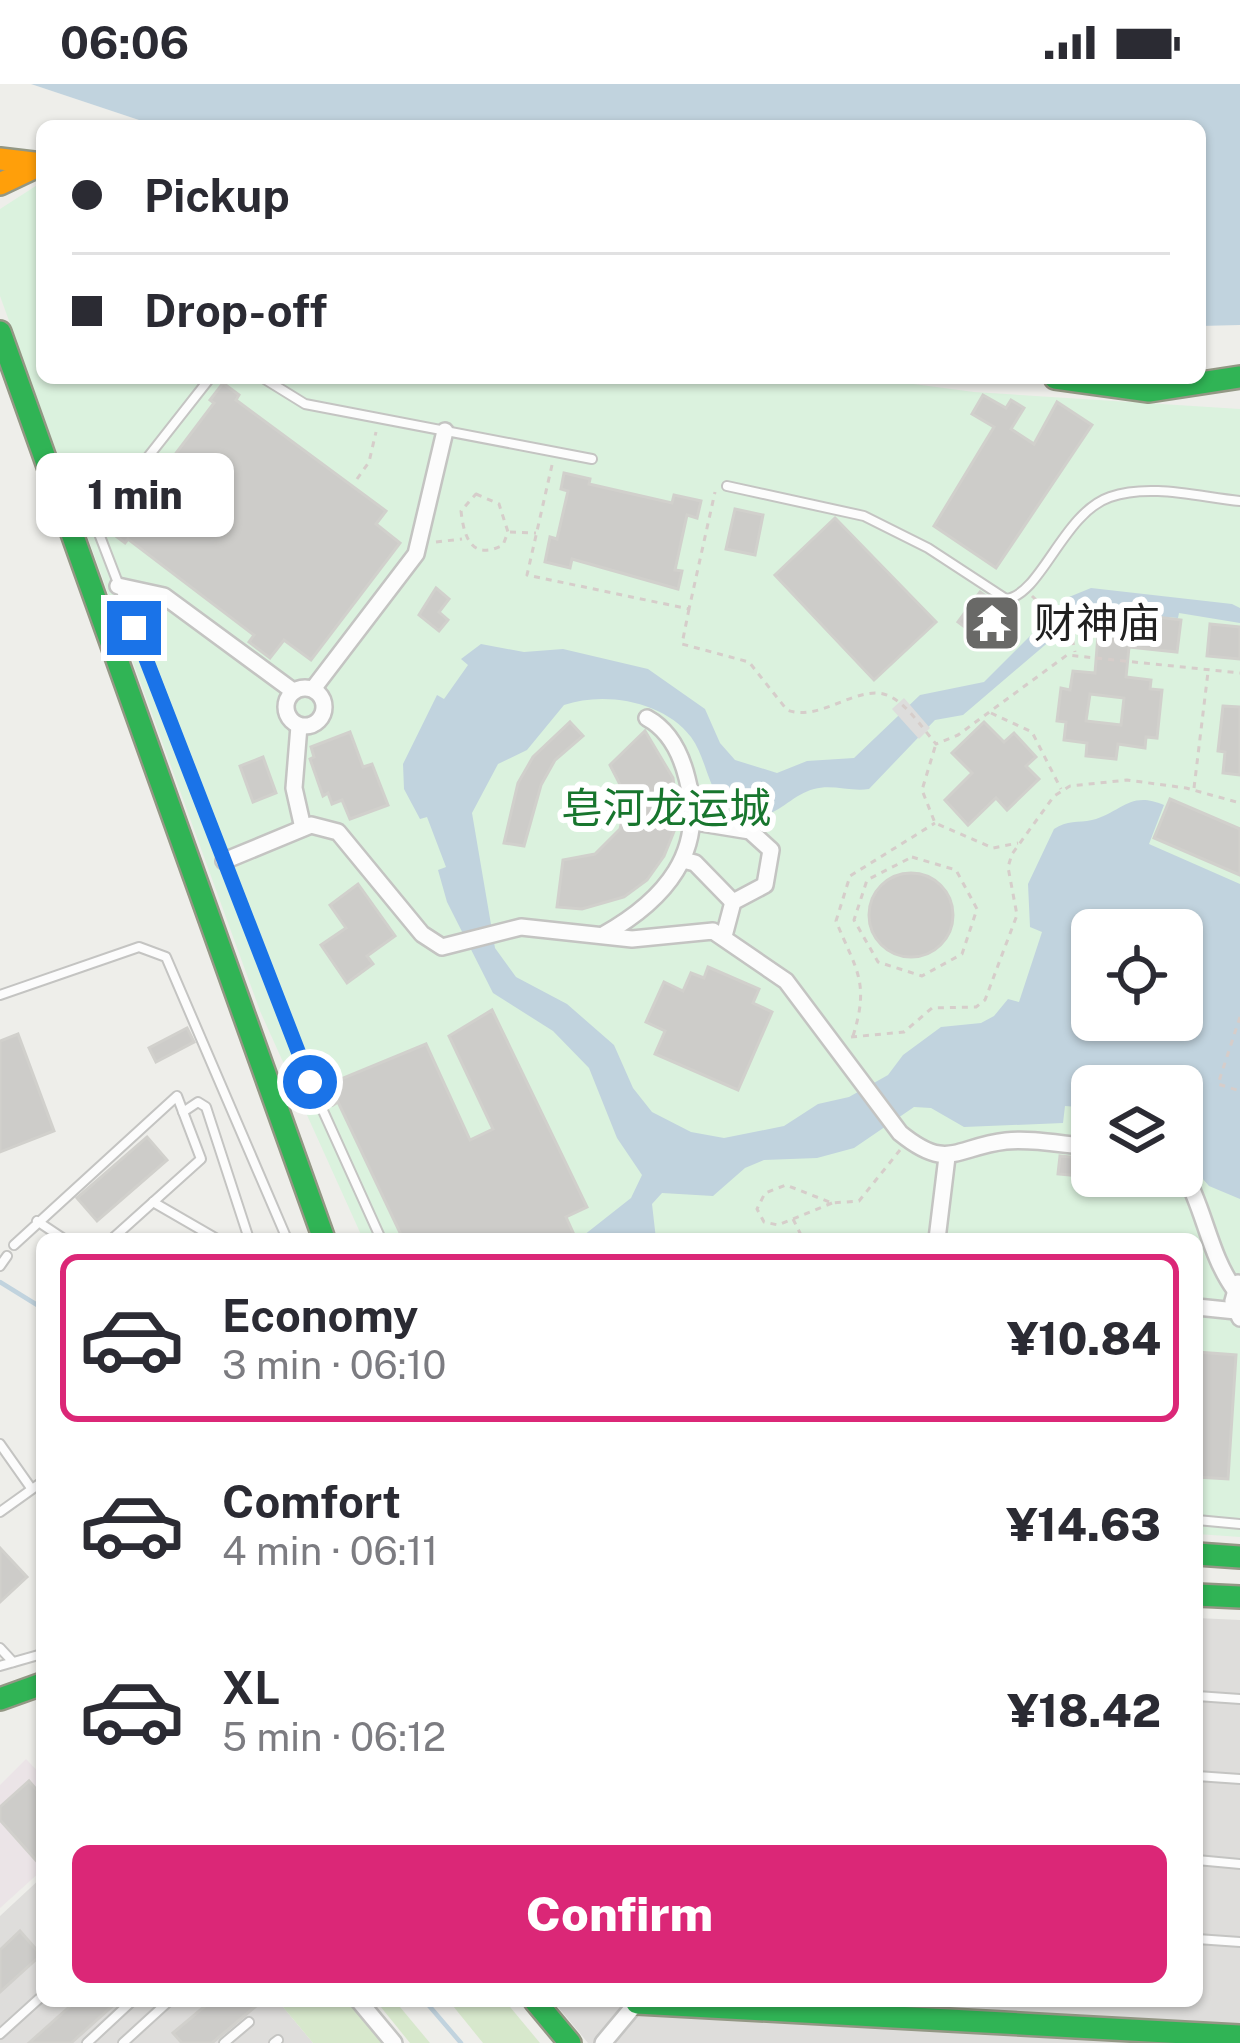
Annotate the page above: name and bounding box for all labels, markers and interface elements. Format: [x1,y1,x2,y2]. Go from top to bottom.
text: 06:06 [60,16,189,69]
text: Pickup [144,169,290,222]
text: Drop-off [144,284,327,337]
callout: 1 min [35,454,233,538]
text: 1 min [87,472,183,518]
temple icon: 财神庙 [961,592,1023,654]
place label: 财神庙 [1034,598,1160,647]
route end [107,601,161,655]
park label: 皂河龙运城 [561,783,771,832]
map controls [1071,909,1203,1197]
button: locate [1071,909,1203,1041]
route start [283,1055,337,1109]
button: layers [1071,1065,1203,1197]
icon: car [78,1284,186,1392]
text: Economy [222,1289,418,1342]
text: ¥10.84 [1007,1312,1161,1365]
text: 3 min · 06:10 [222,1342,446,1388]
icon: car [78,1470,186,1578]
text: Comfort [222,1475,401,1528]
text: ¥14.63 [1006,1498,1161,1551]
text: 4 min · 06:11 [222,1528,438,1574]
icon: car [78,1656,186,1764]
text: XL [222,1661,280,1714]
text: ¥18.42 [1008,1684,1161,1737]
text: 5 min · 06:12 [222,1714,446,1760]
button: Confirm [72,1845,1167,1983]

